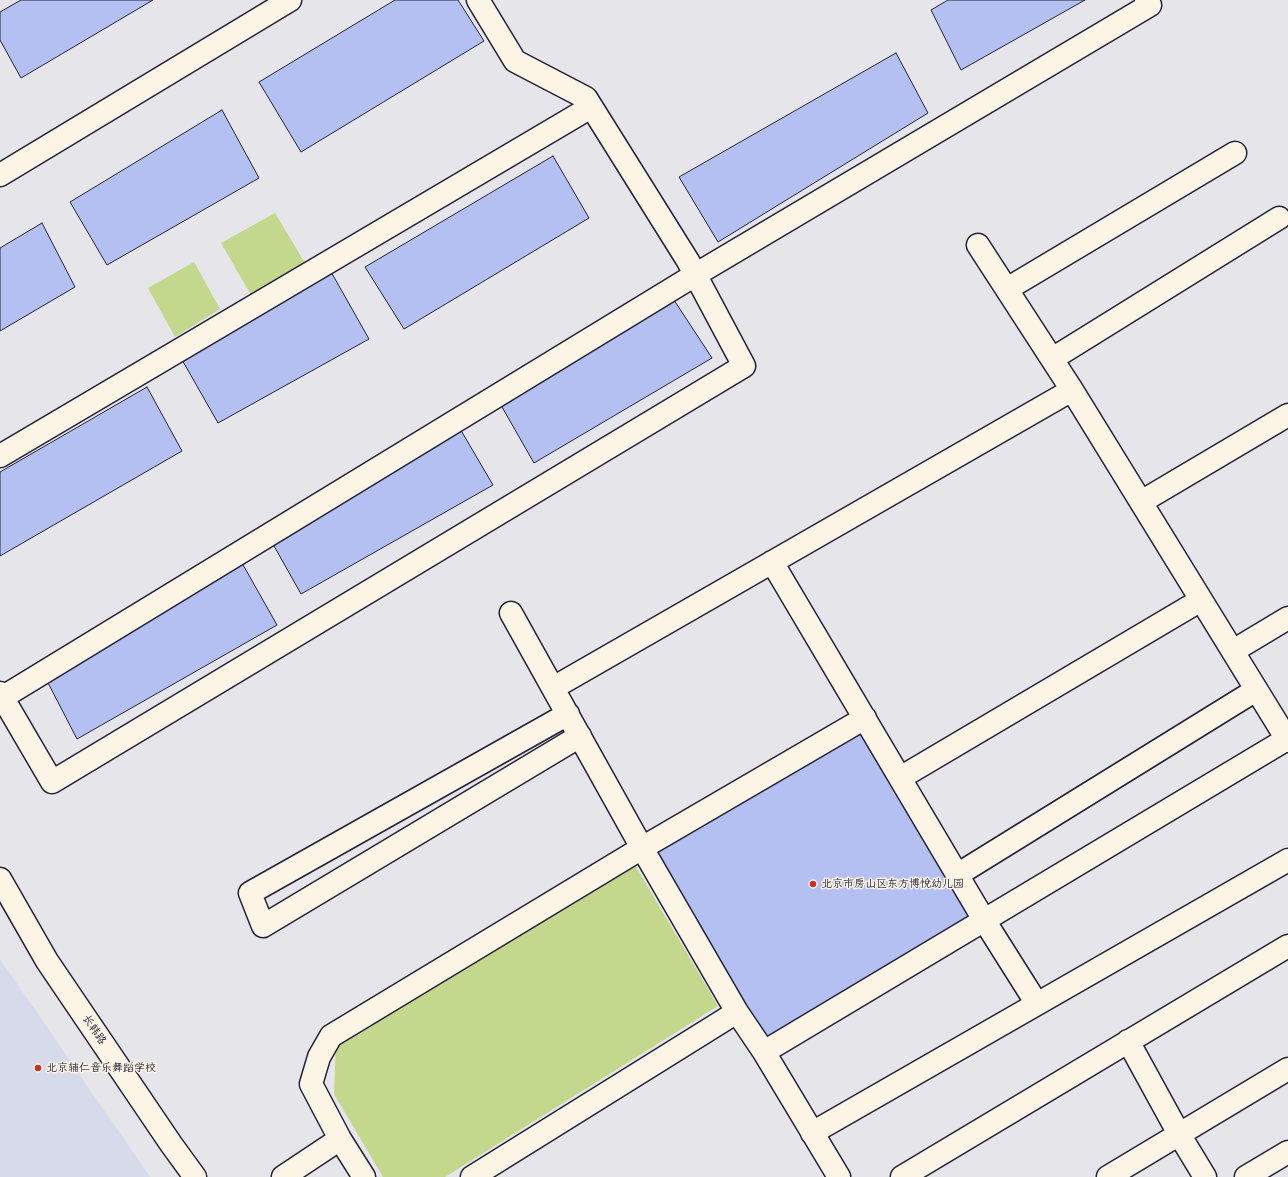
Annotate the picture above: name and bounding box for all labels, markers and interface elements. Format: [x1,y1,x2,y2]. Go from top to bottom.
place label: 北京市房山区东方博悦幼儿园 [821,877,964,891]
marker: 北京市房山区东方博悦幼儿园 [808,879,818,889]
street label: 长韩路 [79,1013,109,1047]
place label: 北京辅仁音乐舞蹈学校 [46,1061,156,1075]
marker: 北京辅仁音乐舞蹈学校 [33,1063,43,1073]

